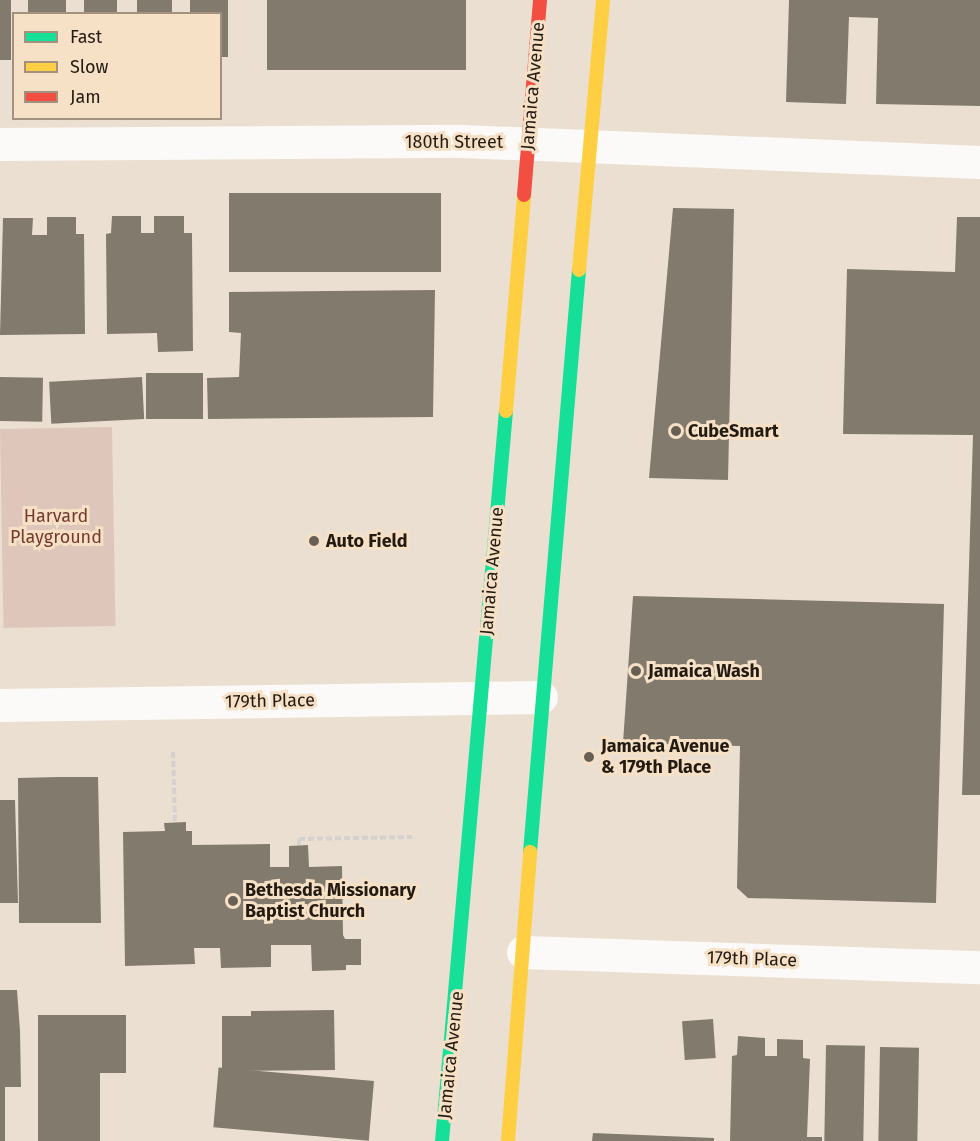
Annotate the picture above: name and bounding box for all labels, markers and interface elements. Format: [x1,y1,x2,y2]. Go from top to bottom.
legend [12,12,222,120]
street label: Jamaica Avenue [517,21,549,151]
text: Fast [70,26,102,48]
text: Slow [70,56,108,78]
text: Jam [70,86,101,108]
street label: 180th Street [405,131,503,153]
place label: CubeSmart [688,420,779,442]
marker: CubeSmart [669,424,683,438]
park label: Harvard Playground [10,506,102,548]
street label: Jamaica Avenue [476,506,508,636]
place label: Auto Field [326,530,408,552]
marker: Auto Field [307,534,321,548]
place label: Jamaica Wash [648,660,760,682]
marker: Jamaica Wash [629,664,643,678]
street label: 179th Place [225,689,315,713]
place label: Jamaica Avenue & 179th Place [601,736,730,778]
marker: Jamaica Avenue & 179th Place [582,750,596,764]
place label: Bethesda Missionary Baptist Church [245,880,416,922]
marker: Bethesda Missionary Baptist Church [226,894,240,908]
street label: 179th Place [707,947,797,971]
street label: Jamaica Avenue [434,990,468,1120]

